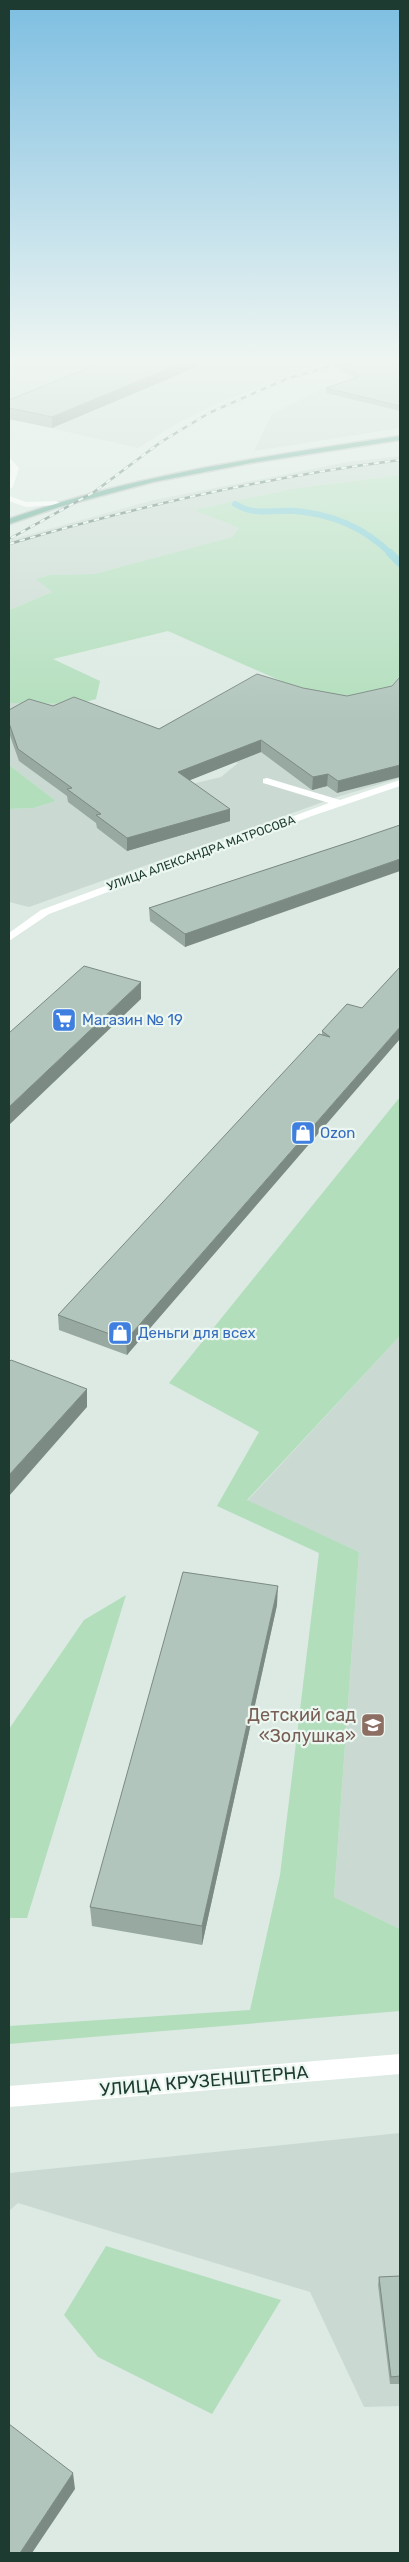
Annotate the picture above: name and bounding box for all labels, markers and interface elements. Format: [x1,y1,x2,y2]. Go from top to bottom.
street label: УЛИЦА АЛЕКСАНДРА МАТРОСОВА [105,812,297,894]
supermarket icon: Магазин № 19 [51,1007,77,1033]
place label: Магазин № 19 [82,1011,183,1029]
shop icon: Ozon [290,1120,316,1146]
place label: Ozon [320,1124,355,1142]
shop icon: Деньги для всех [107,1320,133,1346]
place label: Деньги для всех [138,1324,256,1342]
place label: Детский сад «Золушка» [247,1704,356,1747]
school or university icon: Детский сад «Золушка» [360,1712,386,1738]
street label: УЛИЦА КРУЗЕНШТЕРНА [99,2061,309,2101]

